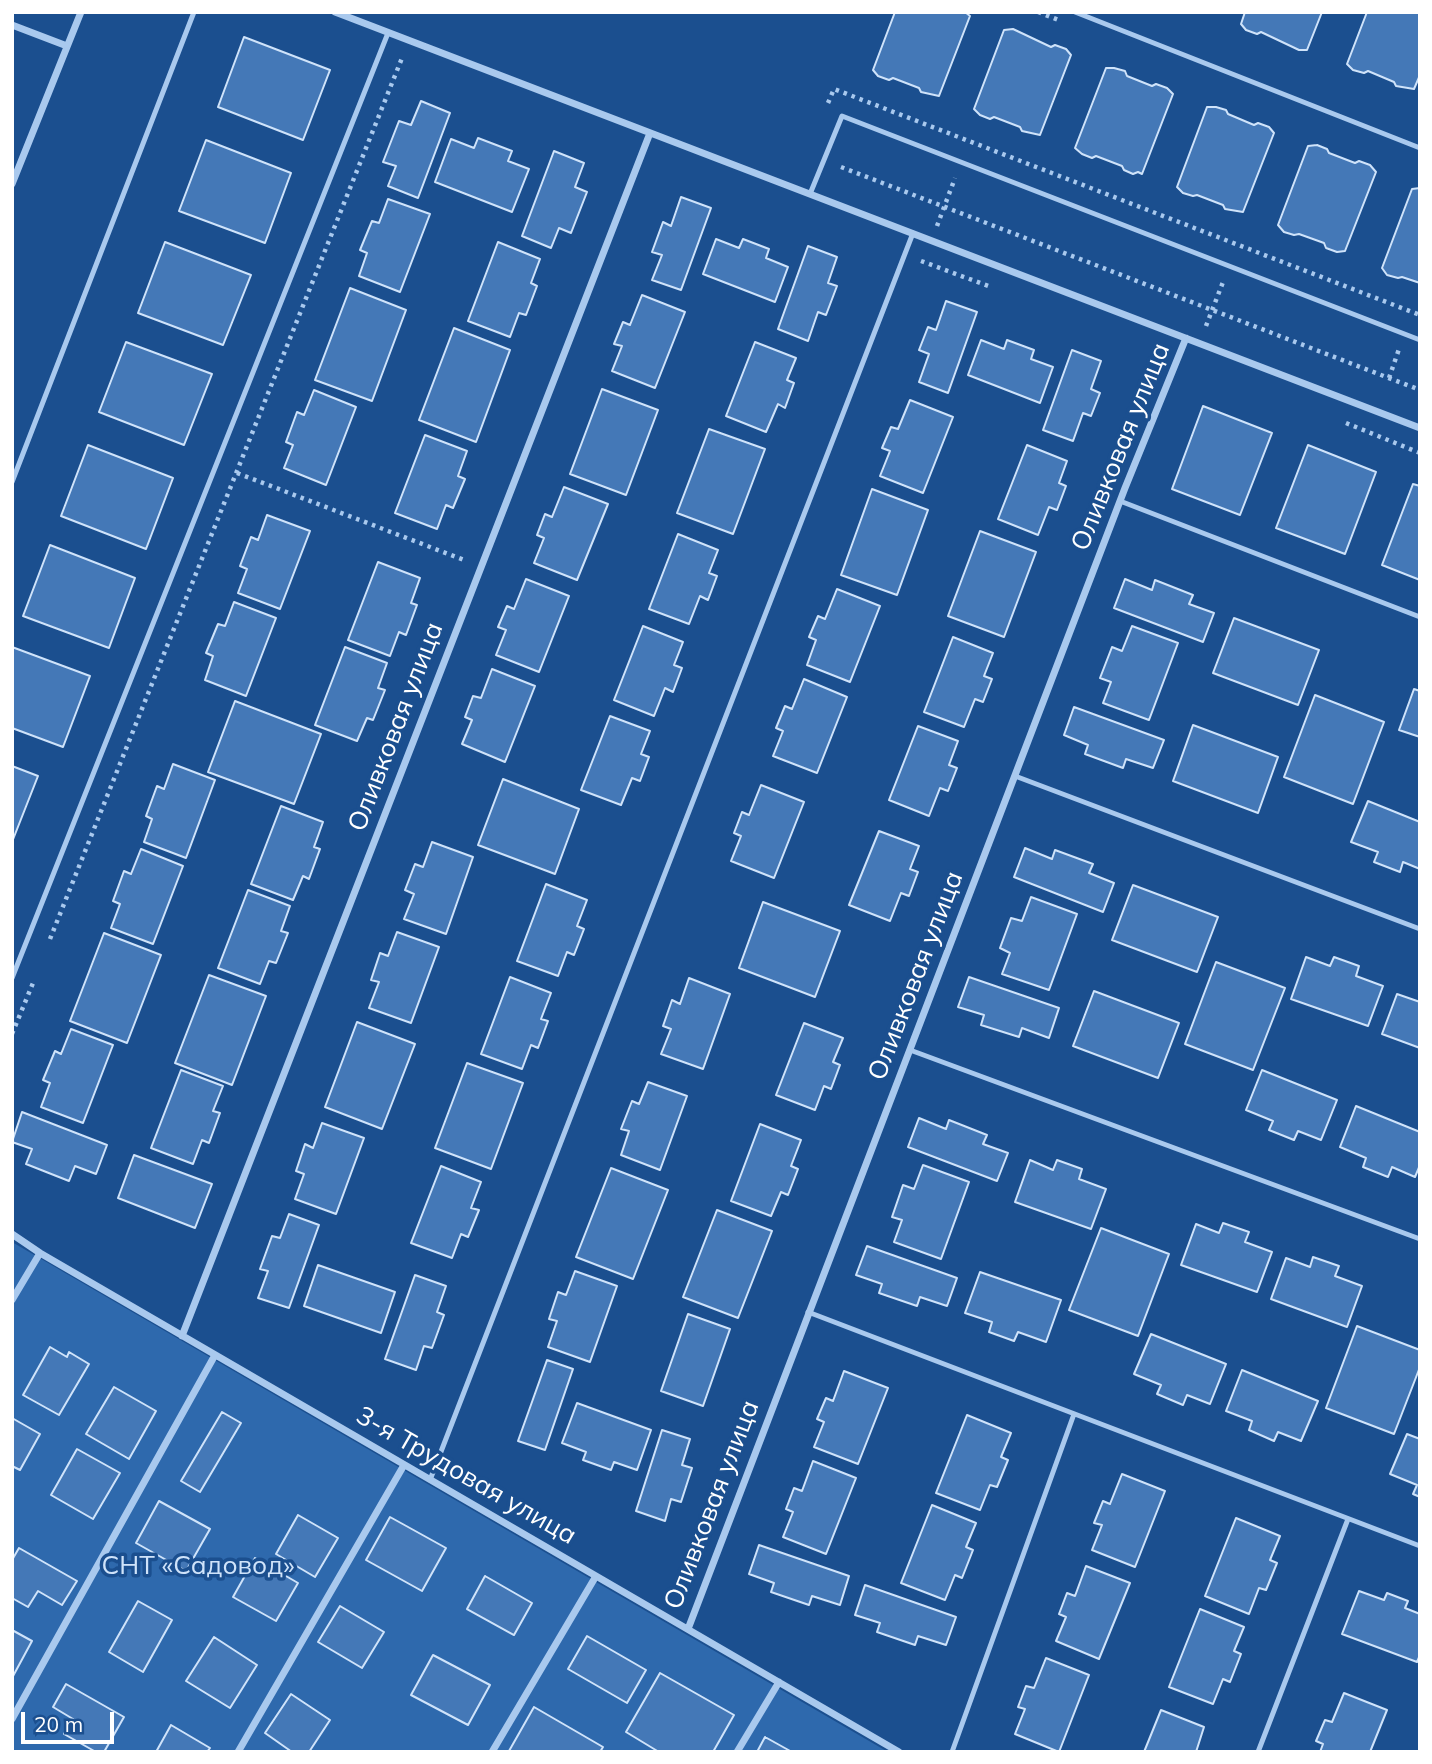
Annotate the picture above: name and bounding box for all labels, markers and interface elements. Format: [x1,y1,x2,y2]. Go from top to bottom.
street label: Оливковая улица [1065,339,1177,555]
street label: Оливковая улица [342,618,450,836]
street label: Оливковая улица [862,867,970,1085]
street label: Оливковая улица [658,1396,766,1614]
street label: 3-я Трудовая улица [350,1400,582,1552]
park label: СНТ «Садовод» [101,1550,295,1582]
scale bar [24,1698,117,1742]
text: 20 m [34,1711,83,1737]

